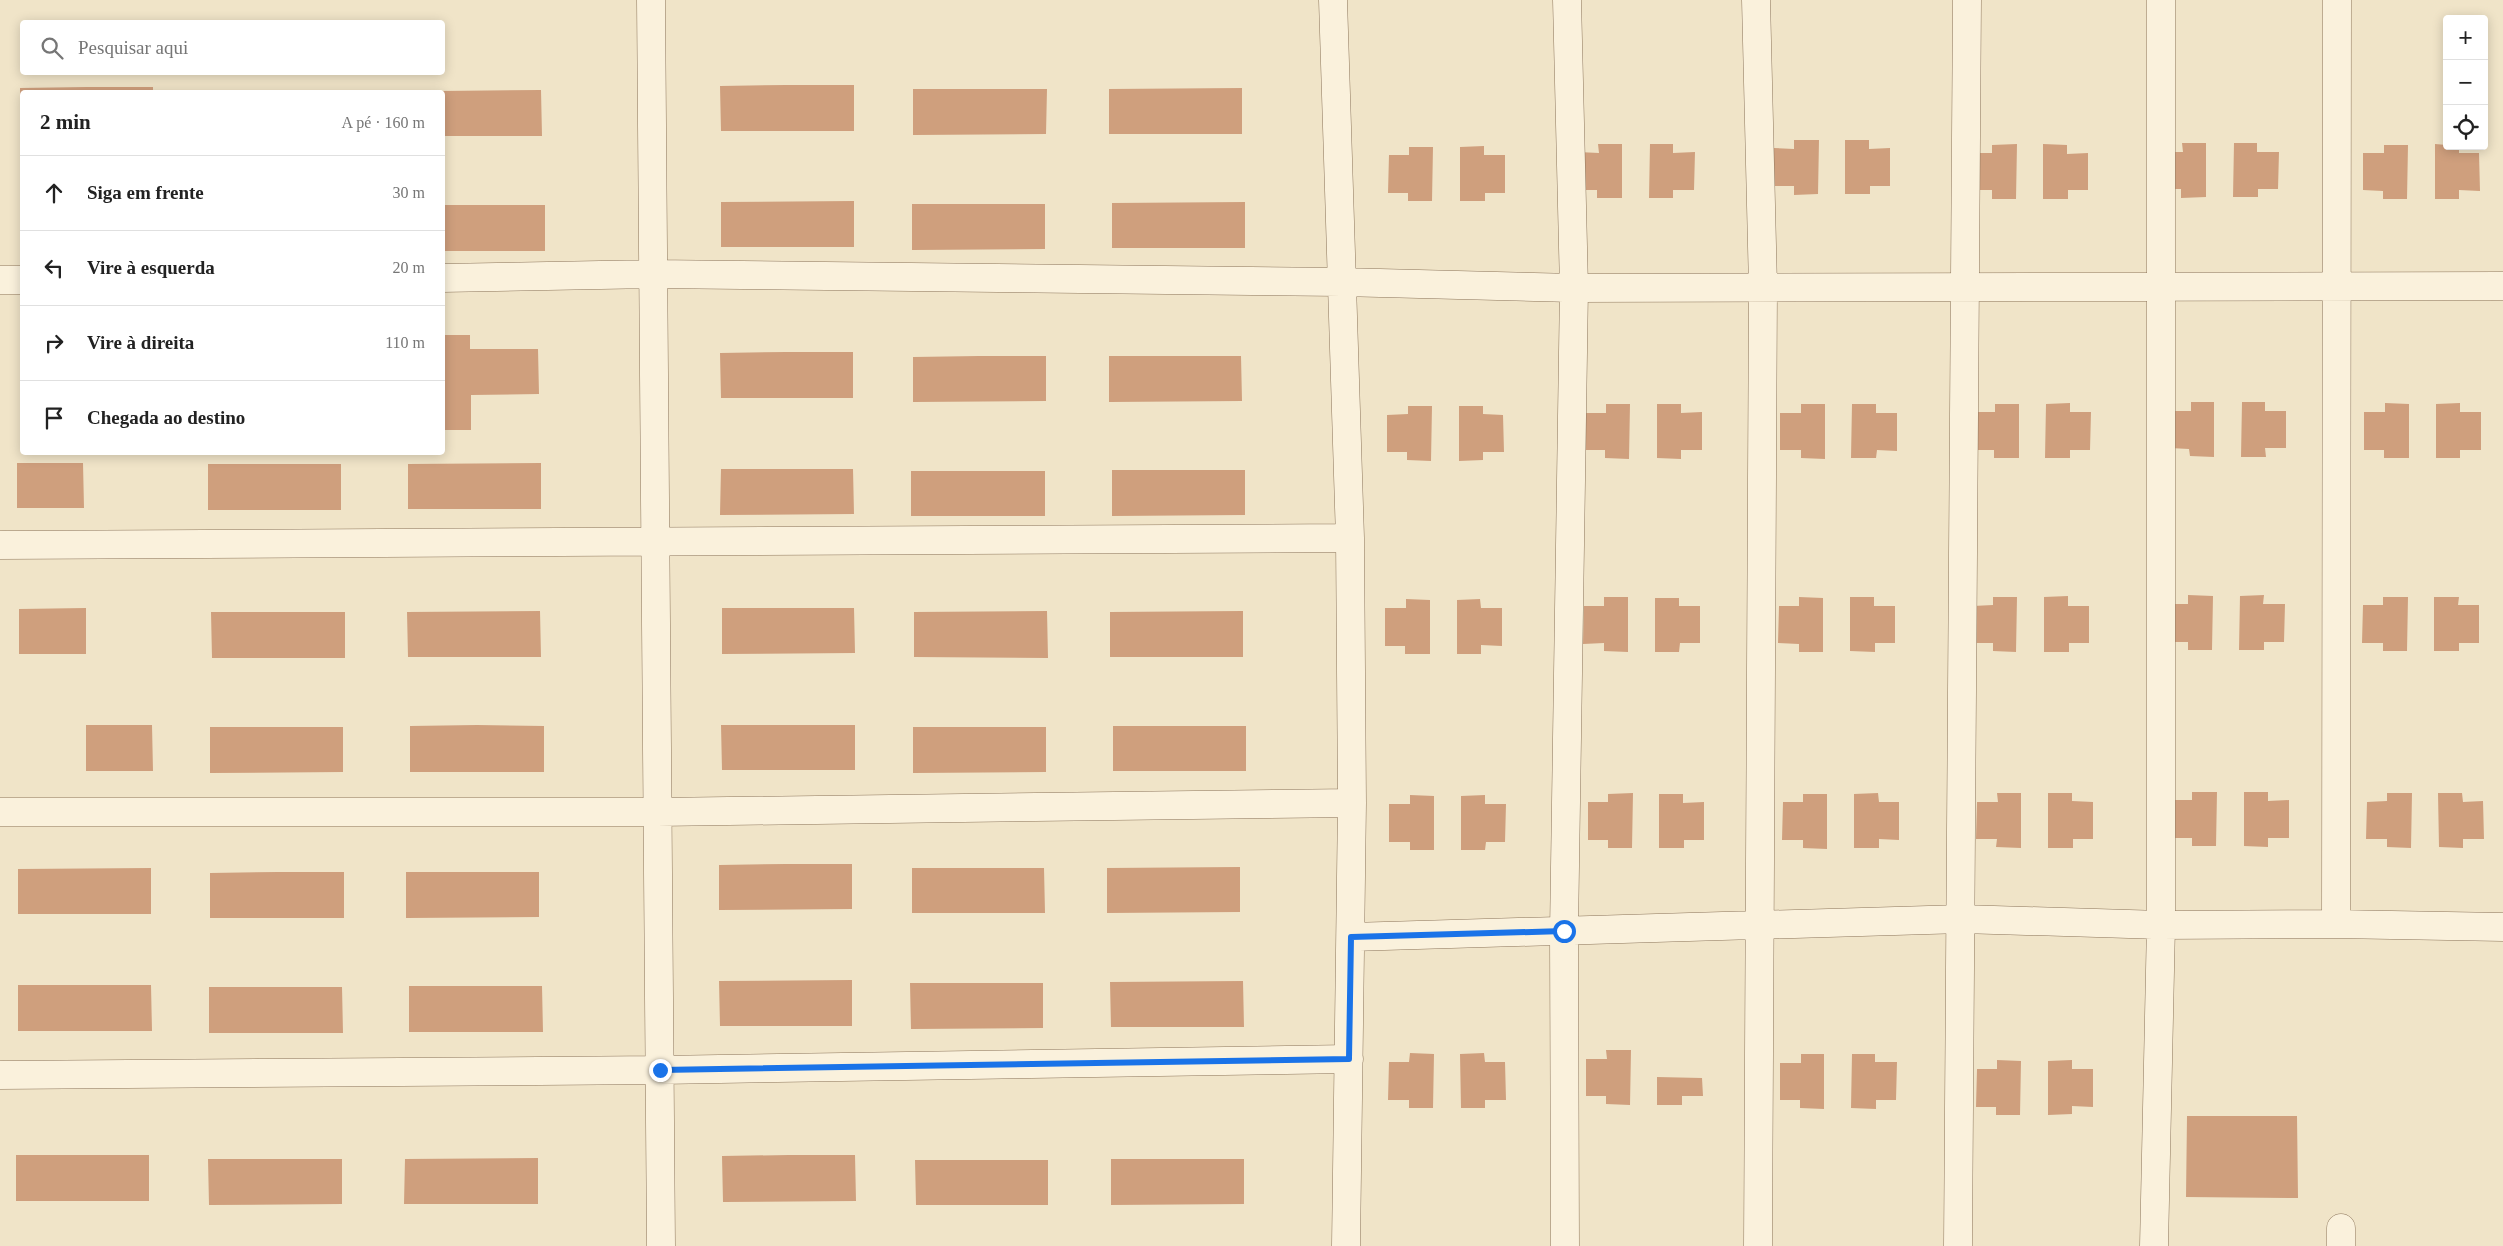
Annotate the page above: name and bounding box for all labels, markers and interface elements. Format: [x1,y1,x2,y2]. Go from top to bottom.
map controls [2443,15,2488,150]
button: + [2443,15,2488,60]
search box [20,20,445,75]
icon: search [38,34,66,62]
text: Pesquisar aqui [78,37,188,58]
button: − [2443,60,2488,105]
button: locate [2443,105,2488,150]
text: 2 min [40,110,91,134]
text: A pé · 160 m [341,114,425,131]
icon: ahead [40,179,68,207]
text: Siga em frente [87,182,204,203]
text: 30 m [393,184,425,201]
icon: left [40,254,68,282]
text: Vire à esquerda [87,257,215,278]
text: 20 m [393,259,425,276]
icon: right [40,329,68,357]
text: Vire à direita [87,332,194,353]
text: 110 m [385,334,425,351]
icon: arrive [40,404,68,432]
text: Chegada ao destino [87,407,245,428]
route start [1553,920,1576,943]
route end [649,1059,672,1082]

